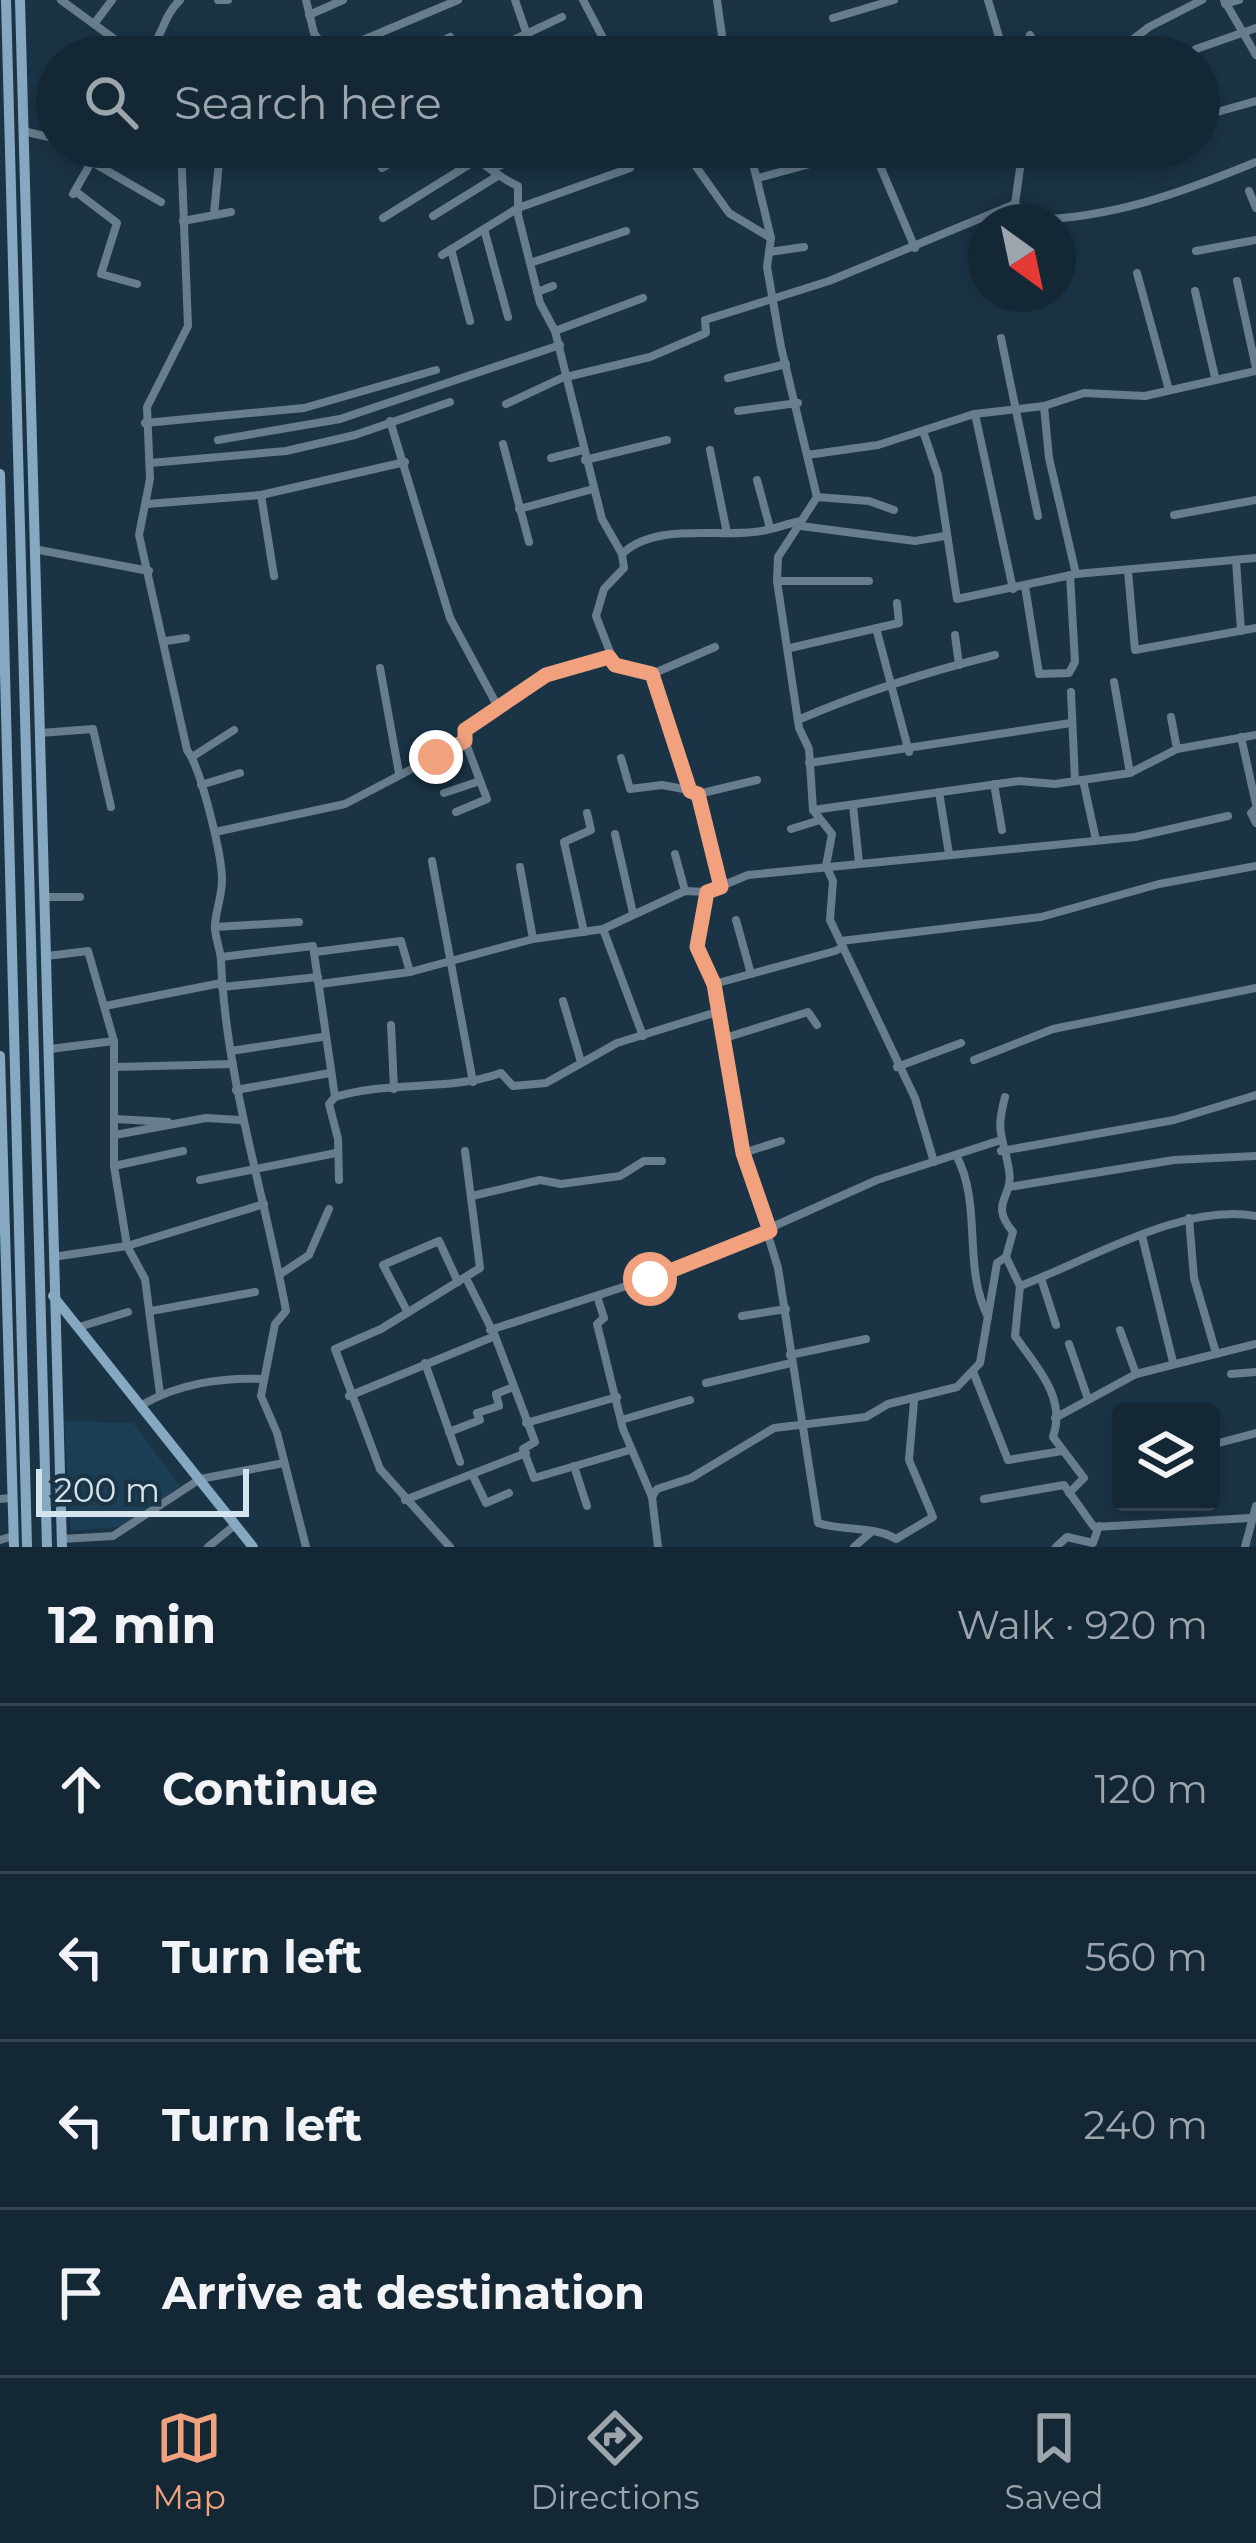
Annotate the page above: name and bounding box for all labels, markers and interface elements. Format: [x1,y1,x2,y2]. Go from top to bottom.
search box [36,36,1220,168]
icon: search [78,69,144,135]
text: Search here [174,75,442,130]
north arrow [968,204,1076,312]
route end [409,730,463,784]
route start [623,1252,677,1306]
map controls [1112,1403,1220,1511]
button: layers [1112,1403,1220,1511]
scale bar [36,1463,249,1516]
text: 200 m [54,1470,160,1510]
text: 12 min [48,1594,217,1656]
text: Walk · 920 m [956,1601,1208,1649]
icon: ahead [48,1756,114,1822]
text: Continue [162,1761,378,1816]
text: 120 m [1094,1765,1208,1813]
icon: left [48,1924,114,1990]
text: Turn left [162,1929,362,1984]
text: 560 m [1085,1933,1208,1981]
icon: left [48,2092,114,2158]
text: Turn left [162,2097,362,2152]
text: 240 m [1084,2101,1208,2149]
icon: arrive [48,2260,114,2326]
text: Arrive at destination [162,2265,645,2320]
tab: Map [152,2405,226,2517]
tab: Directions [531,2405,700,2517]
tab: Saved [1004,2405,1104,2517]

